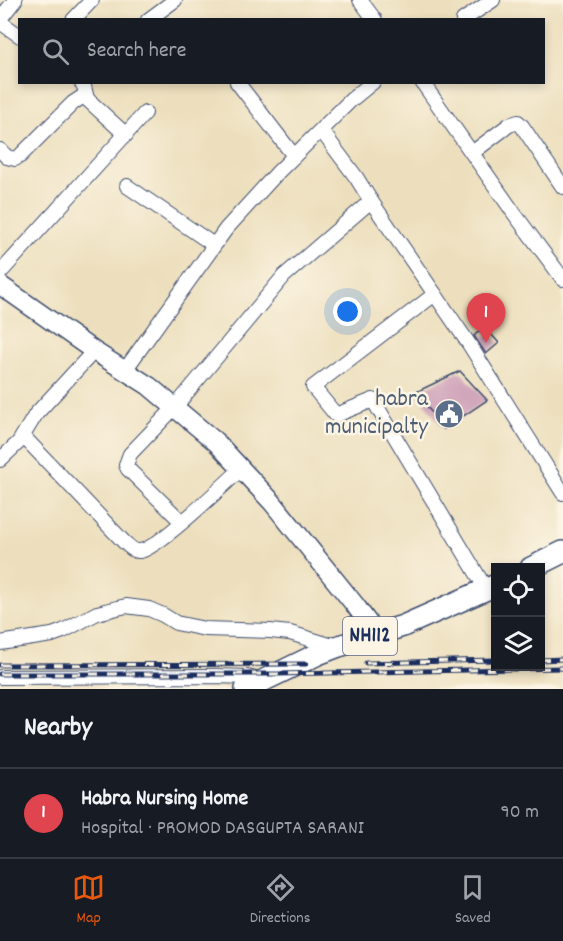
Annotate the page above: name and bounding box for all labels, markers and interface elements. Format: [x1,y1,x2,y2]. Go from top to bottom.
search box [18,18,545,84]
icon: search [39,35,72,68]
text: Search here [87,36,186,67]
pin: 1 [466,294,506,343]
your location [333,297,362,326]
place label: habra municipalty [325,383,429,445]
public building icon: habra municipalty [433,398,465,430]
map controls [491,563,545,671]
button: locate [491,563,545,617]
road number: NH112 [343,617,397,655]
button: layers [491,617,545,671]
text: Nearby [24,710,92,747]
text: Habra Nursing Home [81,784,248,815]
text: 1 [41,799,46,827]
text: 90 m [501,799,539,827]
text: Hospital · PROMOD DASGUPTA SARANI [81,815,364,843]
tab: Map [72,871,105,930]
tab: Directions [250,871,310,930]
tab: Saved [455,871,491,930]

